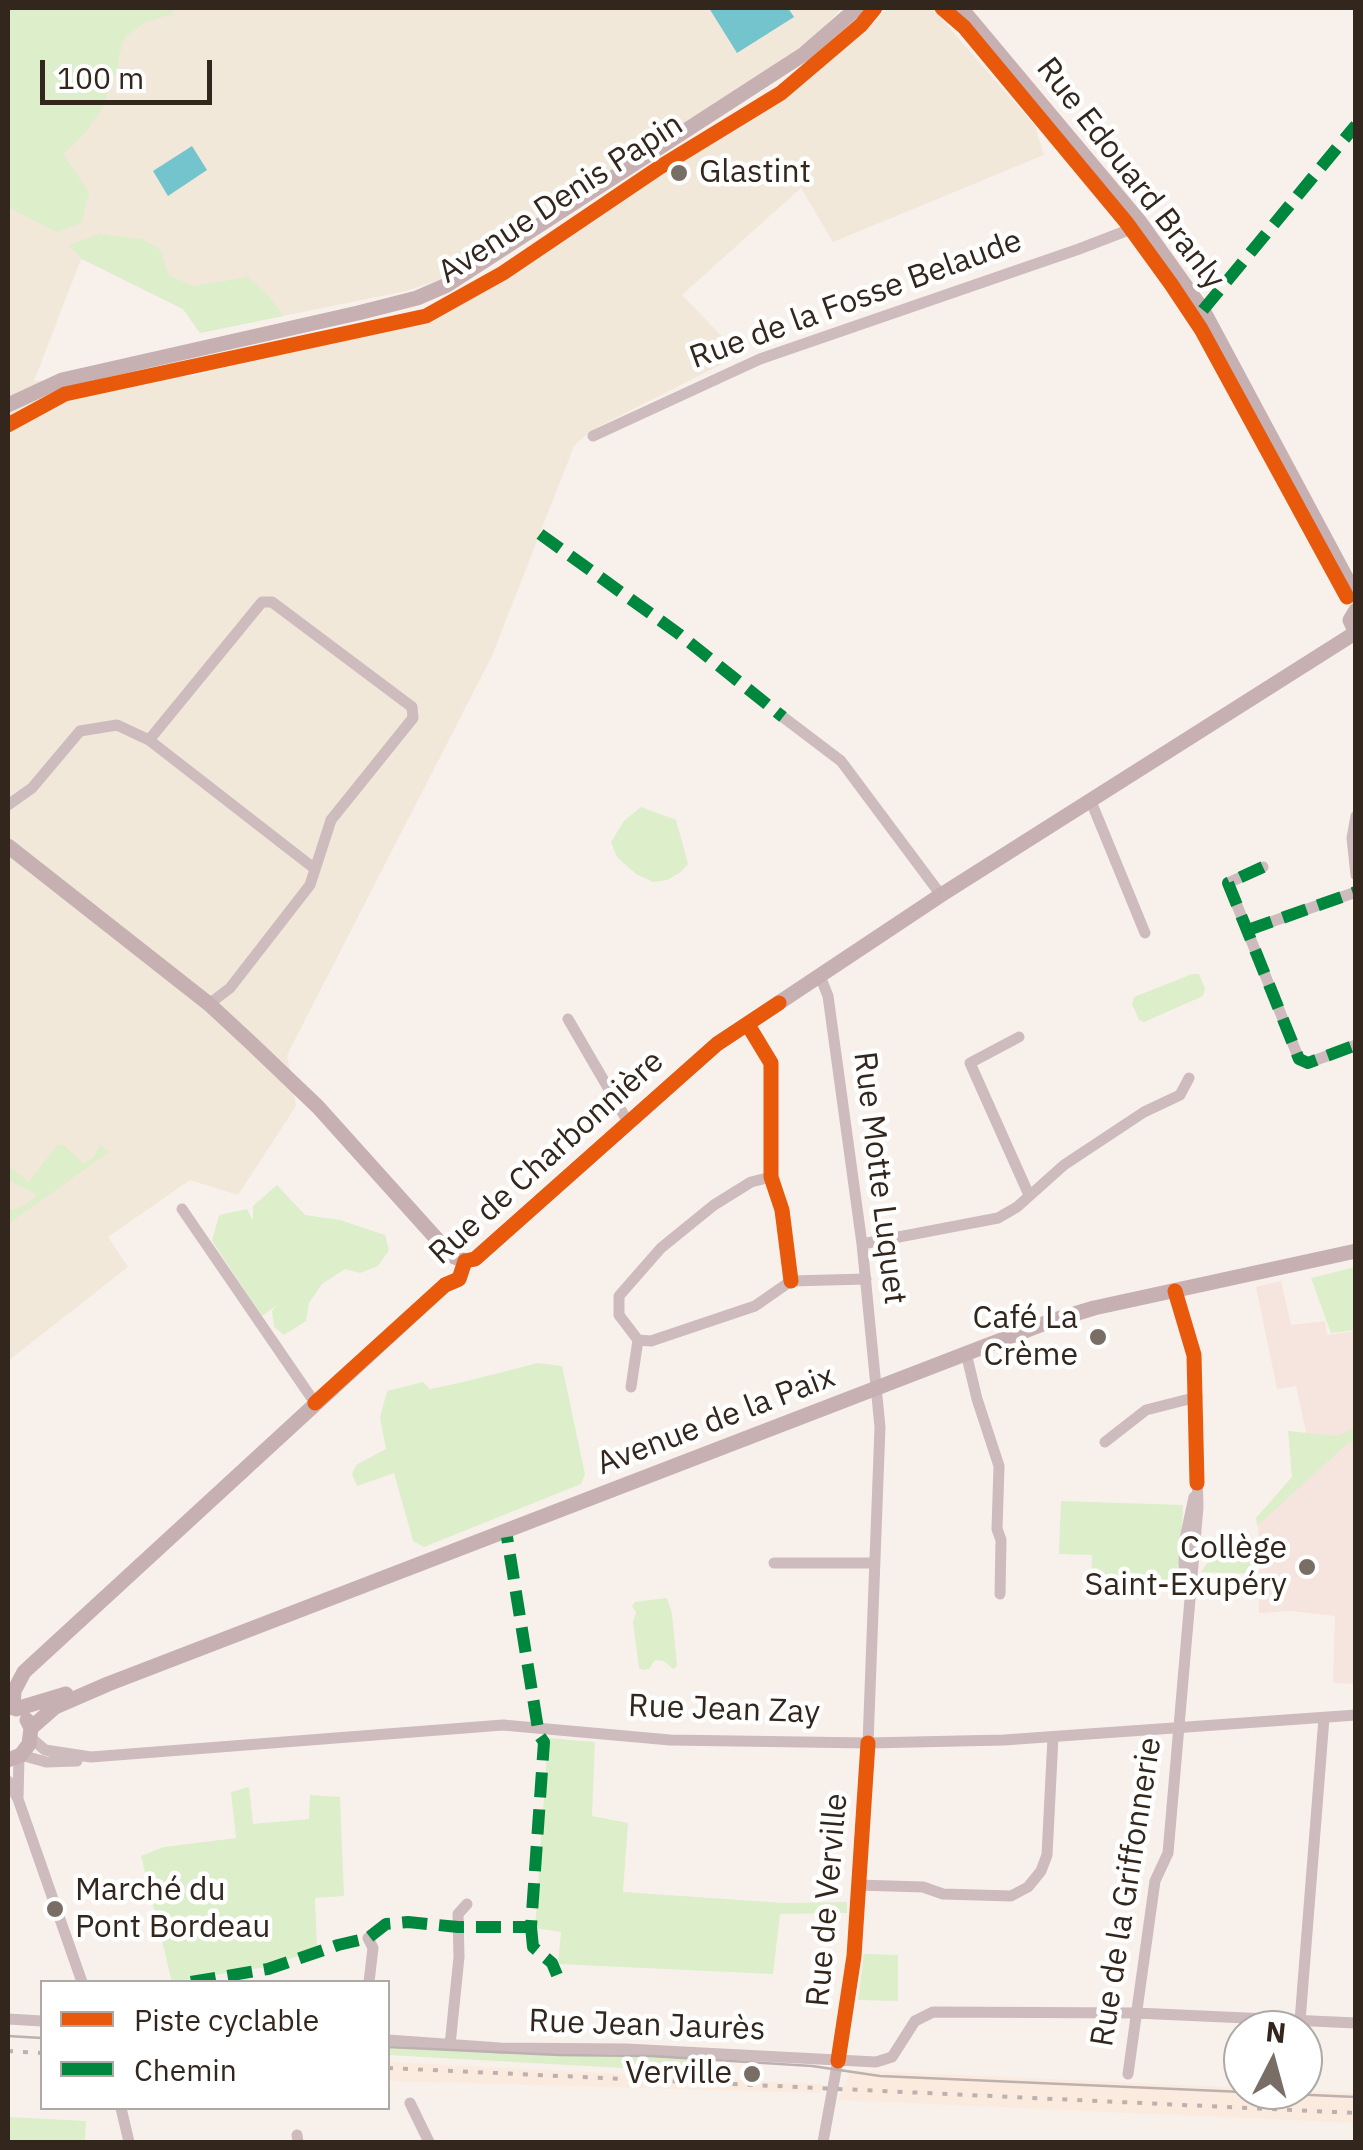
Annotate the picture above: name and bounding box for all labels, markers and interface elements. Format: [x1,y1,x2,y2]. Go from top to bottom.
scale bar [45,40,218,102]
street label: Rue Edouard Branly [1028,50,1232,298]
text: 100 m [57,58,144,97]
street label: Avenue Denis Papin [432,106,690,292]
place label: Glastint [699,154,811,192]
marker: Glastint [668,162,690,184]
street label: Rue de la Fosse Belaude [685,222,1027,378]
street label: Rue de Charbonnière [422,1043,672,1273]
street label: Rue Motte Luquet [844,1049,914,1307]
place label: Café La Crème [973,1300,1078,1375]
marker: Café La Crème [1087,1326,1109,1348]
street label: Avenue de la Paix [592,1358,840,1484]
place label: Collège Saint-Exupéry [1085,1530,1287,1605]
marker: Collège Saint-Exupéry [1296,1556,1318,1578]
street label: Rue Jean Zay [627,1687,821,1733]
street label: Rue de la Griffonnerie [1084,1735,1170,2049]
street label: Rue de Verville [800,1792,856,2008]
place label: Marché du Pont Bordeau [75,1872,270,1947]
marker: Marché du Pont Bordeau [44,1898,66,1920]
legend [40,1980,390,2110]
text: Piste cyclable [134,2000,319,2039]
street label: Rue Jean Jaurès [528,2003,766,2049]
north arrow [1223,2010,1323,2110]
text: N [1264,2012,1288,2051]
text: Chemin [134,2050,237,2089]
place label: Verville [625,2055,732,2093]
marker: Verville [741,2063,763,2085]

